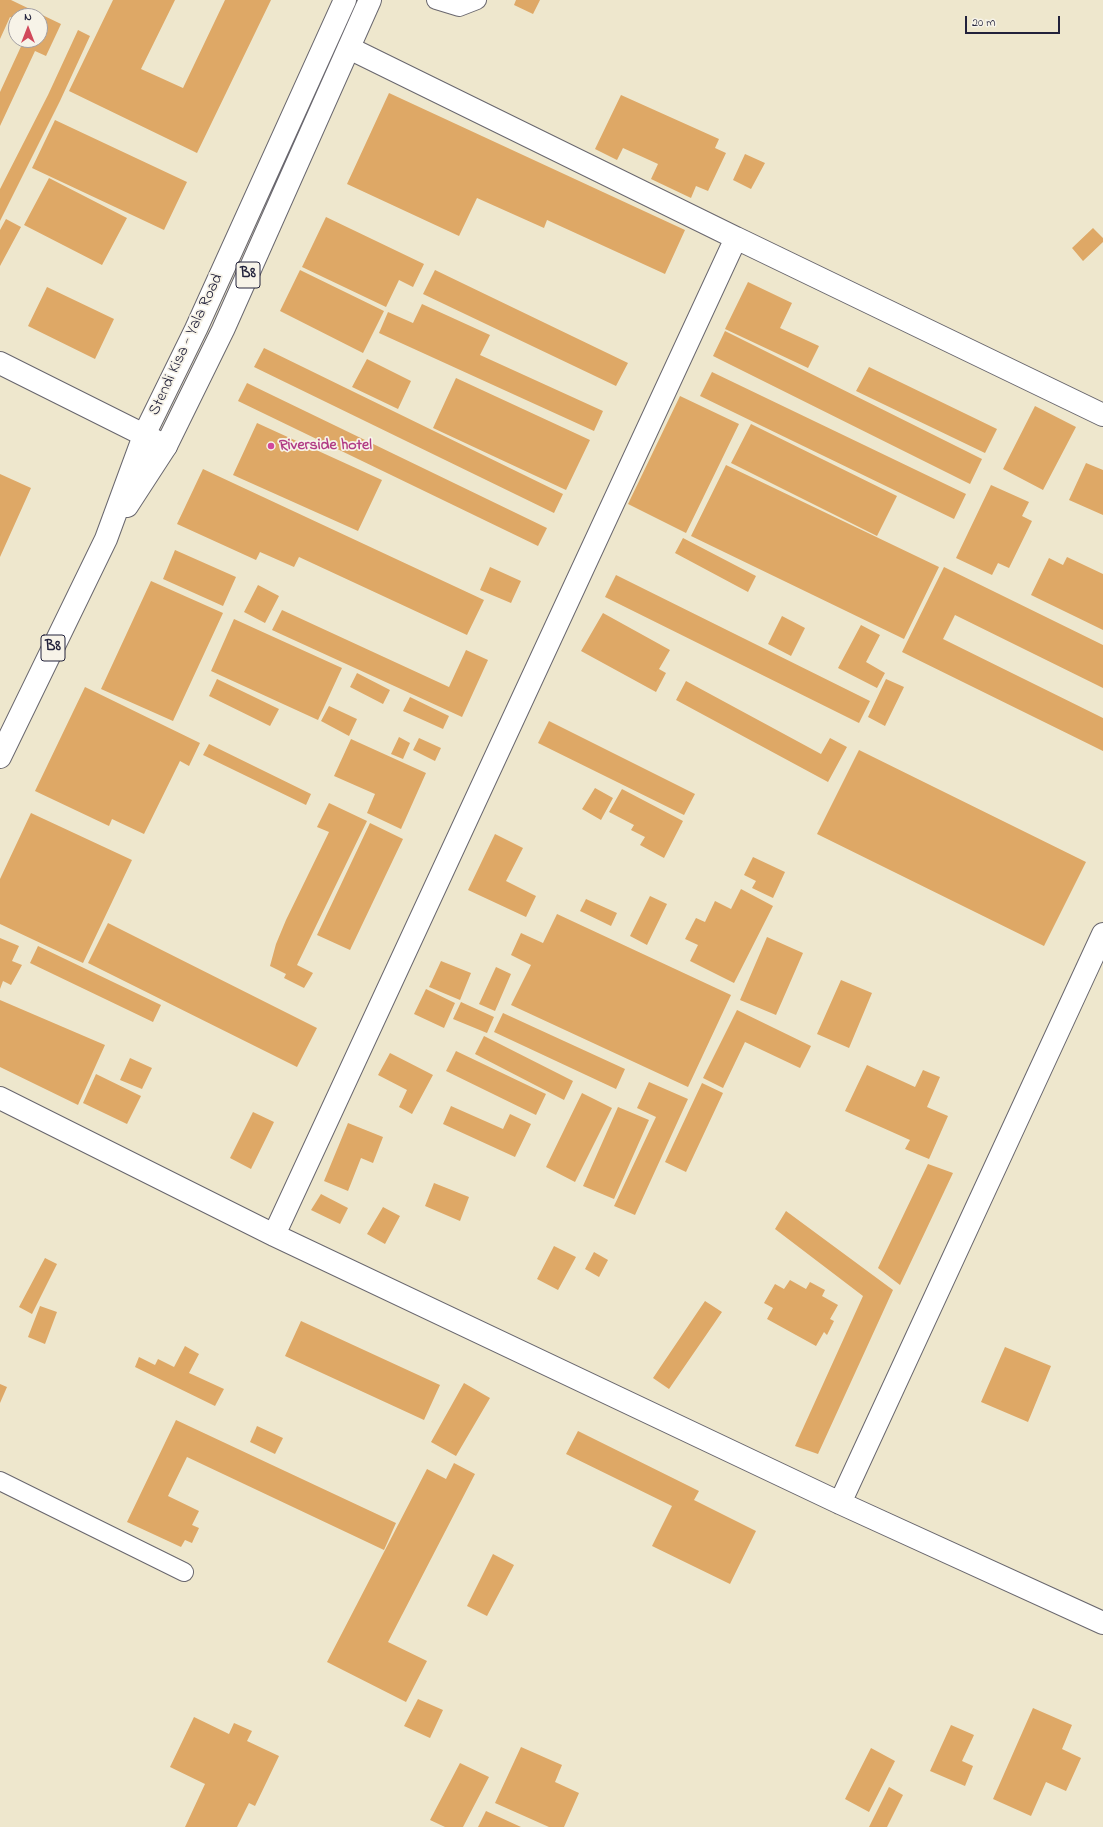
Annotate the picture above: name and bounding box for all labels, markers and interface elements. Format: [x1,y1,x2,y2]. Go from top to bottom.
north arrow [8,8,48,48]
scale bar [967,8,1062,34]
text: N [24,9,32,25]
text: 20 m [972,14,995,32]
road number: B8 [236,262,260,288]
street label: Stendi Kisa - Yala Road [146,271,228,419]
place label: Riverside hotel [279,436,372,456]
marker: Riverside hotel [266,441,276,451]
road number: B8 [41,635,65,661]

